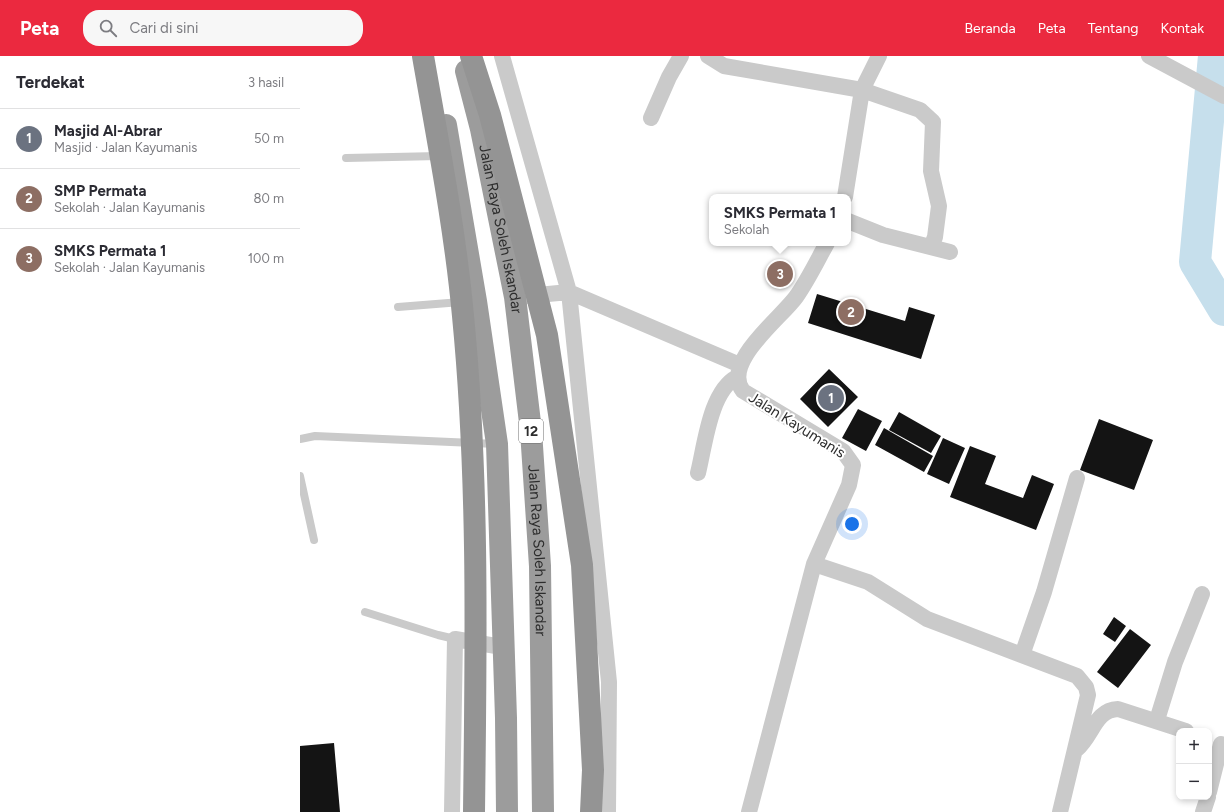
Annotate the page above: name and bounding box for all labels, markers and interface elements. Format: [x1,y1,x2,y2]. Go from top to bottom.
search box [83,10,363,46]
text: Peta [20,17,59,40]
icon: search [97,17,119,39]
text: Cari di sini [129,19,198,37]
text: Beranda [964,20,1016,37]
text: Peta [1038,20,1066,37]
text: Tentang [1088,20,1138,37]
text: Kontak [1160,20,1204,37]
text: Terdekat [16,72,85,92]
text: 3 hasil [248,75,284,90]
text: Masjid Al-Abrar [54,122,162,140]
text: 1 [26,131,32,146]
text: 50 m [254,131,284,146]
text: Masjid · Jalan Kayumanis [54,140,197,155]
street label: Jalan Raya Soleh Iskandar [475,143,526,315]
text: SMP Permata [54,182,146,200]
text: 2 [25,191,33,206]
text: 80 m [253,191,284,206]
popup [709,194,851,246]
text: Sekolah · Jalan Kayumanis [54,200,205,215]
text: SMKS Permata 1 [724,204,836,222]
text: Sekolah [724,222,769,237]
text: SMKS Permata 1 [54,242,166,260]
text: 3 [25,251,33,266]
text: 100 m [248,251,284,266]
pin: 3 [767,259,793,289]
text: Sekolah · Jalan Kayumanis [54,260,205,275]
pin: 2 [838,297,864,327]
pin: 1 [818,383,844,413]
street label: Jalan Kayumanis [745,388,849,462]
road number: 12 [519,419,543,443]
street label: Jalan Raya Soleh Iskandar [524,464,550,636]
your location [842,514,862,534]
map controls [1176,728,1212,800]
button: + [1176,728,1212,764]
button: − [1176,764,1212,800]

